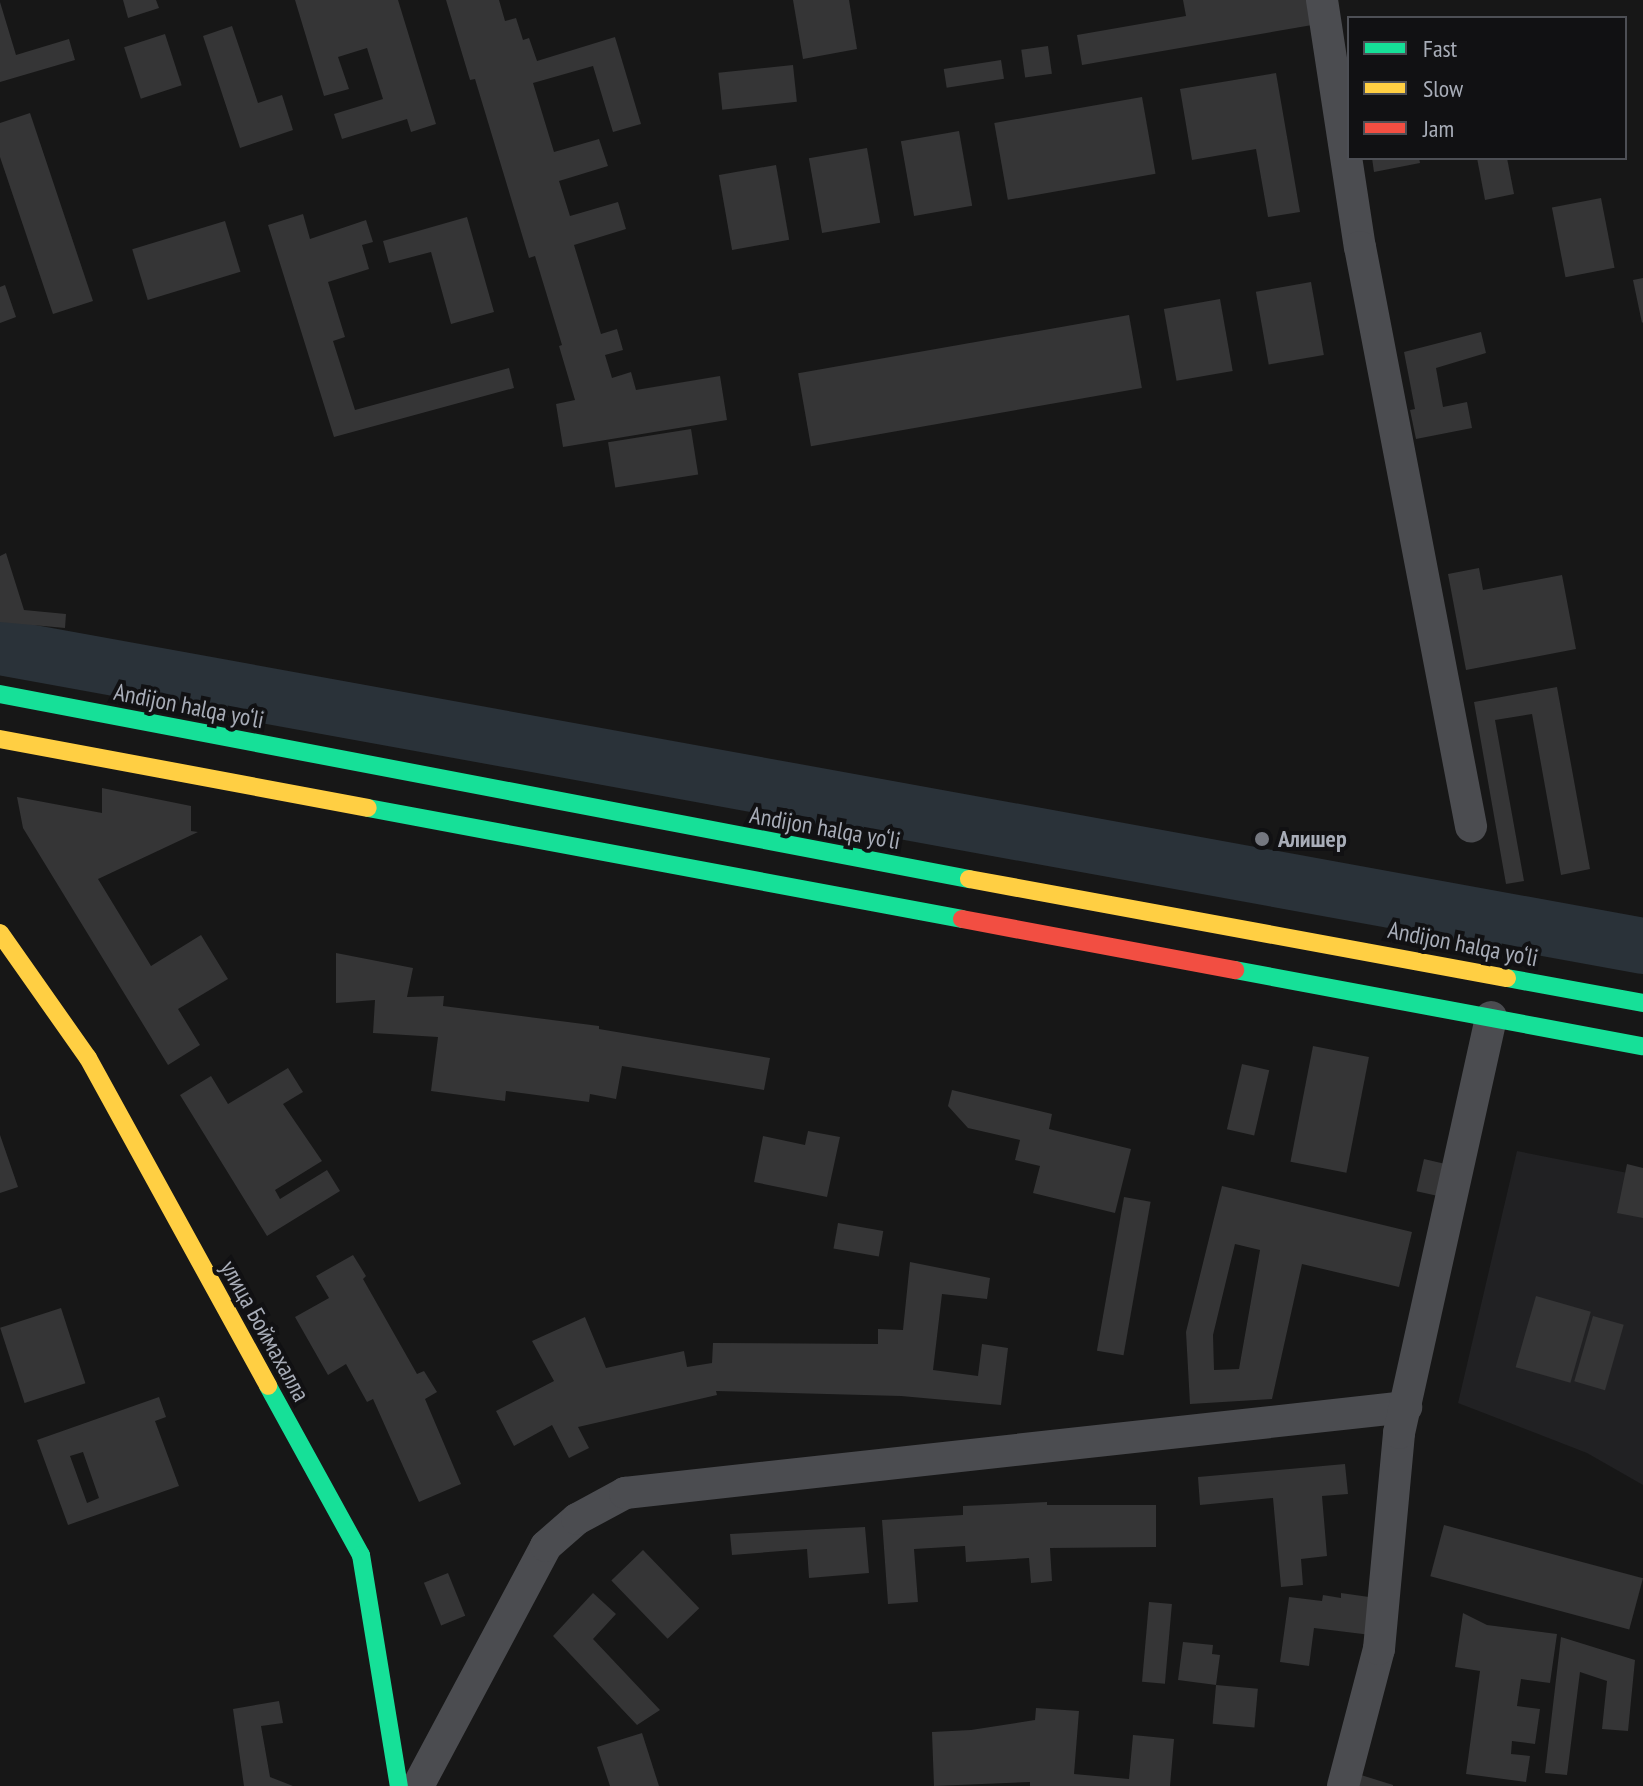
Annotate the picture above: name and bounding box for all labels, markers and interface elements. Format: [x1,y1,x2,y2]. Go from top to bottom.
legend [1347,16,1627,160]
text: Fast [1423,33,1457,64]
text: Slow [1423,73,1463,104]
text: Jam [1423,113,1454,144]
street label: Andijon halqa yo‘li [111,677,267,735]
street label: Andijon halqa yo‘li [747,801,903,855]
place label: Алишер [1278,825,1347,853]
marker: Алишер [1253,830,1271,848]
street label: Andijon halqa yo‘li [1385,915,1541,973]
street label: улица Боймахалла [214,1256,316,1406]

